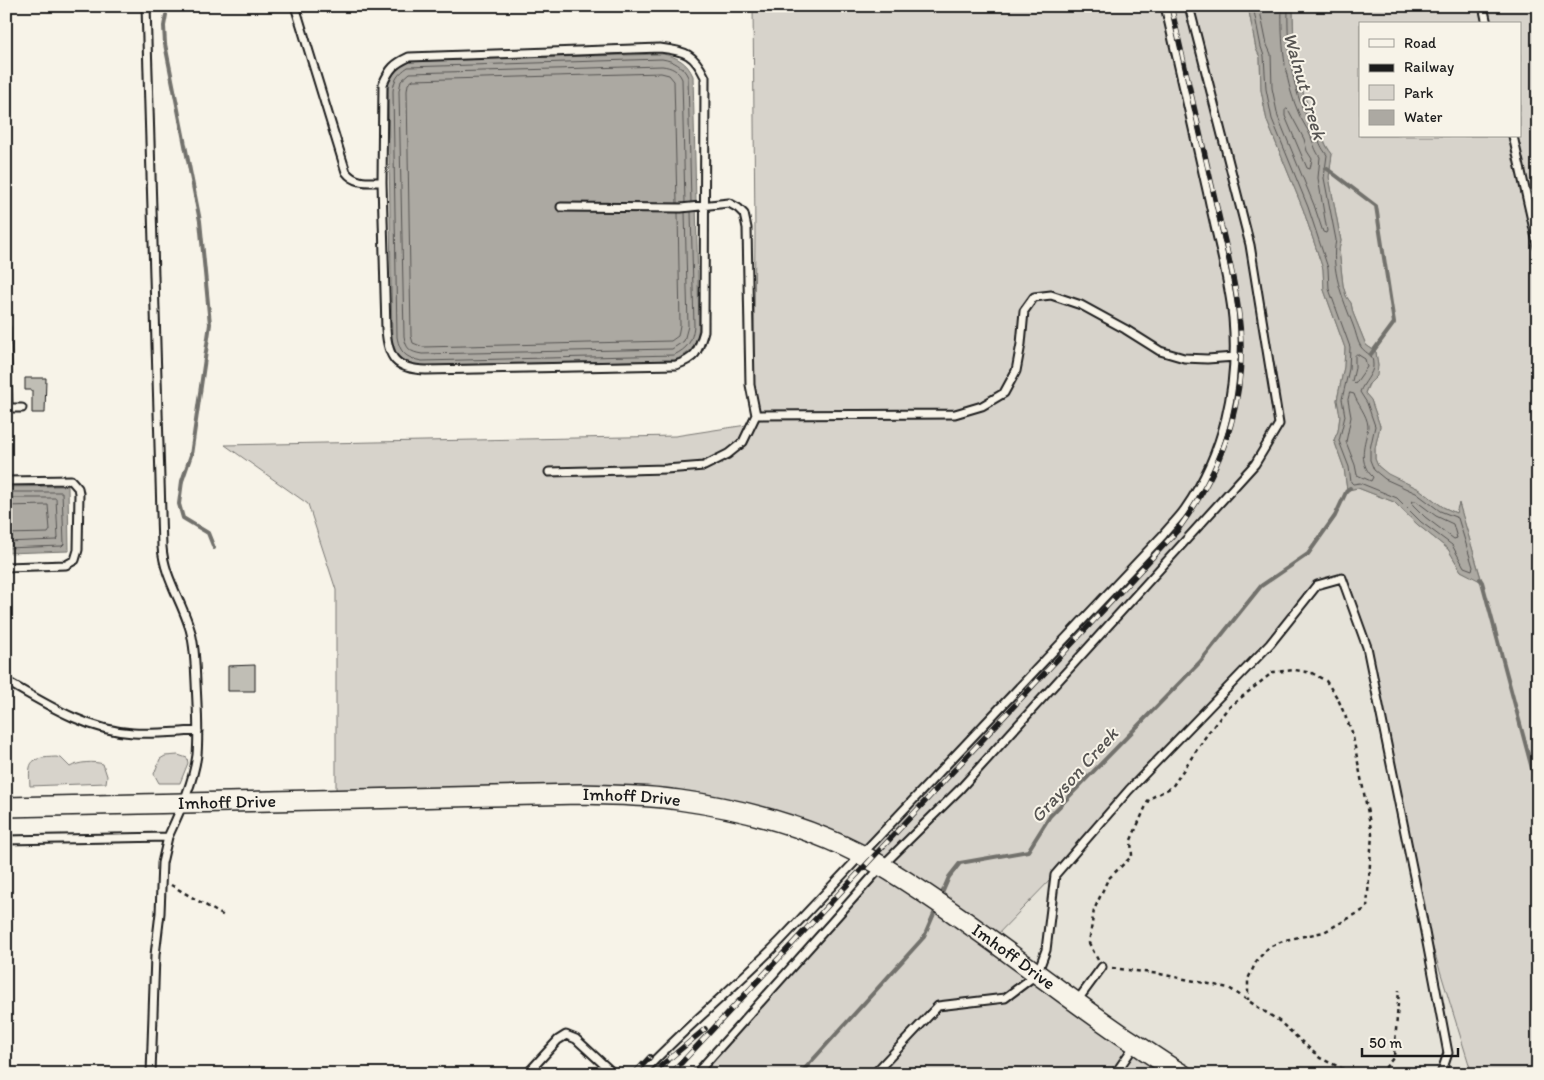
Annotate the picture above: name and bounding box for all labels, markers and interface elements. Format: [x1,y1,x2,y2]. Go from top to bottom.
legend [1359,22,1522,138]
water label: Walnut Creek [1279,30,1332,143]
text: Road [1404,34,1437,52]
text: Railway [1404,58,1454,76]
text: Park [1404,84,1434,102]
text: Water [1404,108,1443,126]
water label: Grayson Creek [1025,722,1124,827]
street label: Imhoff Drive [582,783,682,811]
street label: Imhoff Drive [178,790,276,814]
street label: Imhoff Drive [968,919,1060,995]
scale bar [1362,1025,1458,1057]
text: 50 m [1369,1034,1402,1052]

